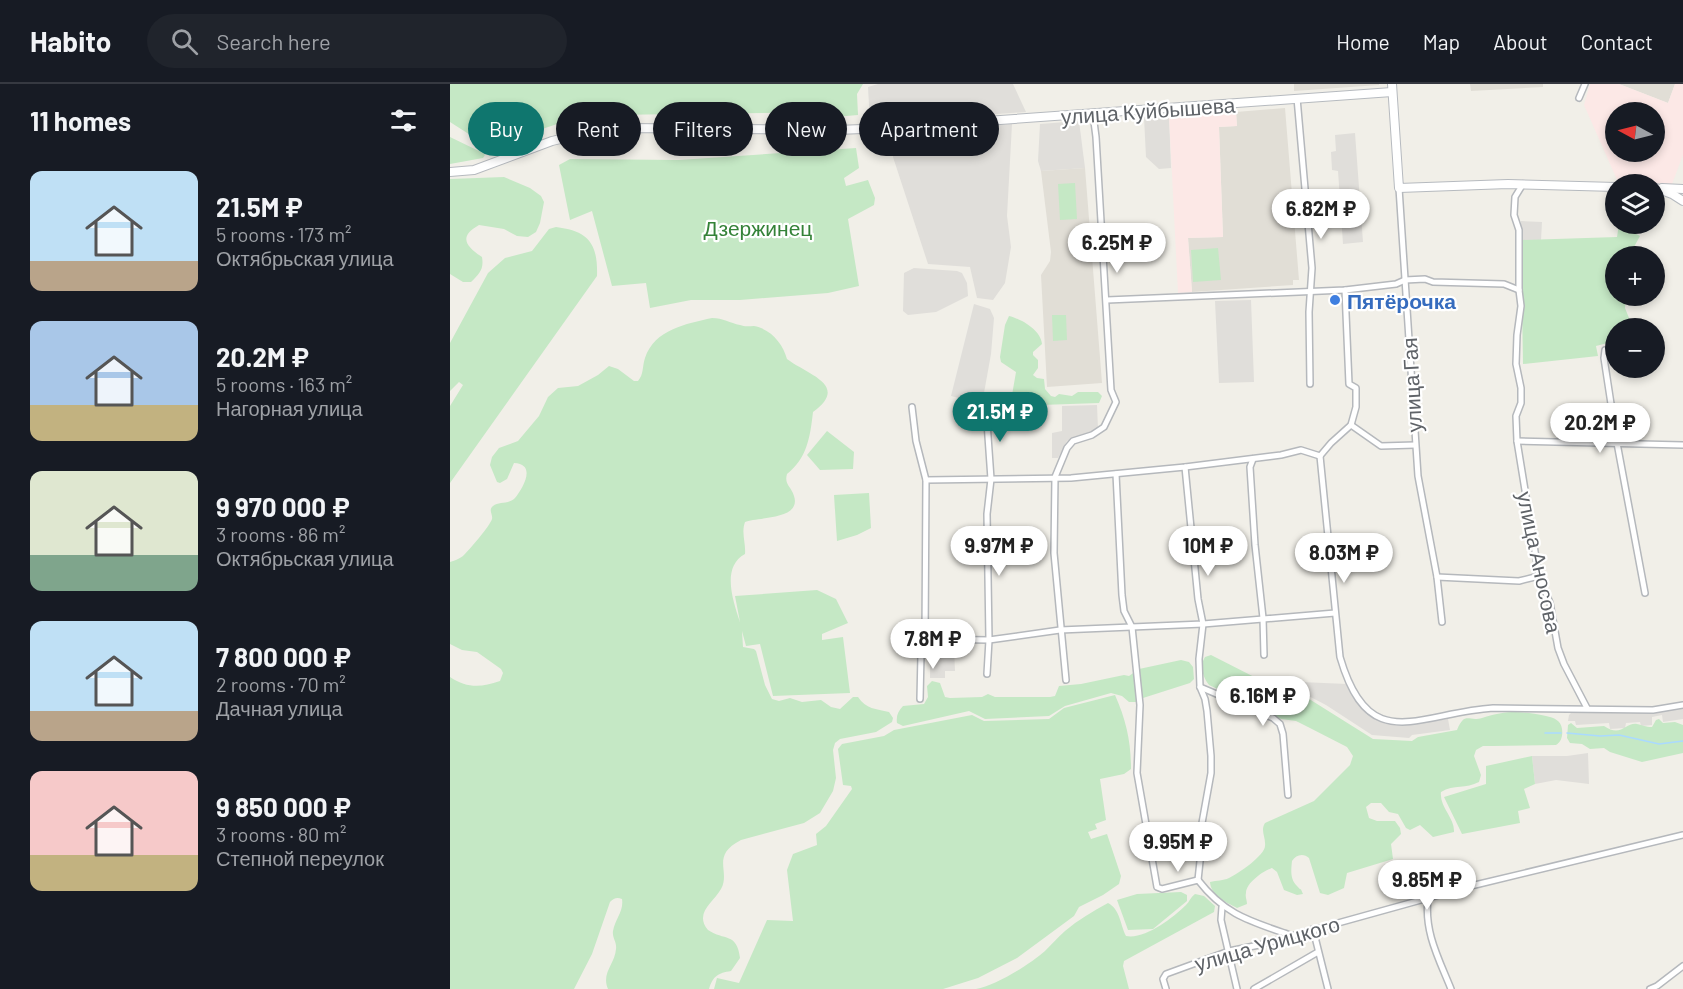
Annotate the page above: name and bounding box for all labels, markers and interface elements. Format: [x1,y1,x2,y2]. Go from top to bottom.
search box [147,14,567,68]
text: Habito [30,24,111,58]
icon: search [168,25,201,58]
text: Search here [216,28,331,54]
text: Home [1336,29,1390,54]
text: Map [1423,29,1460,54]
text: About [1493,29,1548,54]
text: Contact [1581,29,1653,54]
street label: улица Куйбышева [1060,91,1236,129]
chip: Buy [468,102,544,156]
chip: Rent [556,102,641,156]
chip: Filters [653,102,753,156]
chip: New [765,102,847,156]
chip: Apartment [859,102,999,156]
north arrow [1605,102,1665,162]
map controls [1605,102,1665,378]
icon: filters [387,104,420,137]
text: 11 homes [30,105,131,136]
button: layers [1605,174,1665,234]
pin: 6.82M ₽ [1266,189,1376,240]
text: 21.5M ₽ [216,191,303,222]
icon: home [78,195,150,267]
text: 6.82M ₽ [1286,196,1356,220]
park label: Дзержинец [704,215,812,240]
text: 5 rooms · 173 m² [216,222,351,246]
pin: 6.25M ₽ [1062,223,1172,274]
text: 6.25M ₽ [1082,230,1152,254]
text: Октябрьская улица [216,246,394,270]
button: + [1605,246,1665,306]
place label: Пятёрочка [1347,288,1456,313]
marker: Пятёрочка [1328,293,1342,307]
button: − [1605,318,1665,378]
street label: улица Гая [1396,337,1426,433]
text: 20.2M ₽ [216,341,309,372]
icon: home [78,345,150,417]
text: 5 rooms · 163 m² [216,372,352,396]
pin: 21.5M ₽ [945,392,1055,443]
text: Нагорная улица [216,396,363,420]
text: 21.5M ₽ [967,399,1033,423]
pin: 20.2M ₽ [1545,403,1655,454]
text: 20.2M ₽ [1564,410,1636,434]
street label: улица Аносова [1513,489,1567,635]
text: 9 970 000 ₽ [216,491,350,522]
icon: home [78,495,150,567]
text: 3 rooms · 86 m² [216,522,345,546]
pin: 9.97M ₽ [944,526,1054,577]
pin: 10M ₽ [1166,526,1250,577]
text: 9.97M ₽ [965,533,1033,557]
text: 10M ₽ [1183,533,1233,557]
pin: 8.03M ₽ [1289,533,1399,584]
text: 8.03M ₽ [1309,540,1379,564]
text: Октябрьская улица [216,546,394,570]
pin: 7.8M ₽ [884,619,982,670]
text: 7.8M ₽ [904,626,962,650]
text: 7 800 000 ₽ [216,641,351,672]
icon: home [78,645,150,717]
text: 2 rooms · 70 m² [216,672,346,696]
pin: 6.16M ₽ [1208,676,1318,727]
text: 6.16M ₽ [1230,683,1296,707]
text: Дачная улица [216,696,343,720]
text: 9 850 000 ₽ [216,791,351,822]
icon: home [78,795,150,867]
text: 3 rooms · 80 m² [216,822,346,846]
pin: 9.95M ₽ [1123,822,1233,873]
text: 9.95M ₽ [1143,829,1213,853]
text: Степной переулок [216,846,384,870]
pin: 9.85M ₽ [1372,860,1482,911]
text: 9.85M ₽ [1392,867,1462,891]
street label: улица Урицкого [1192,910,1342,976]

